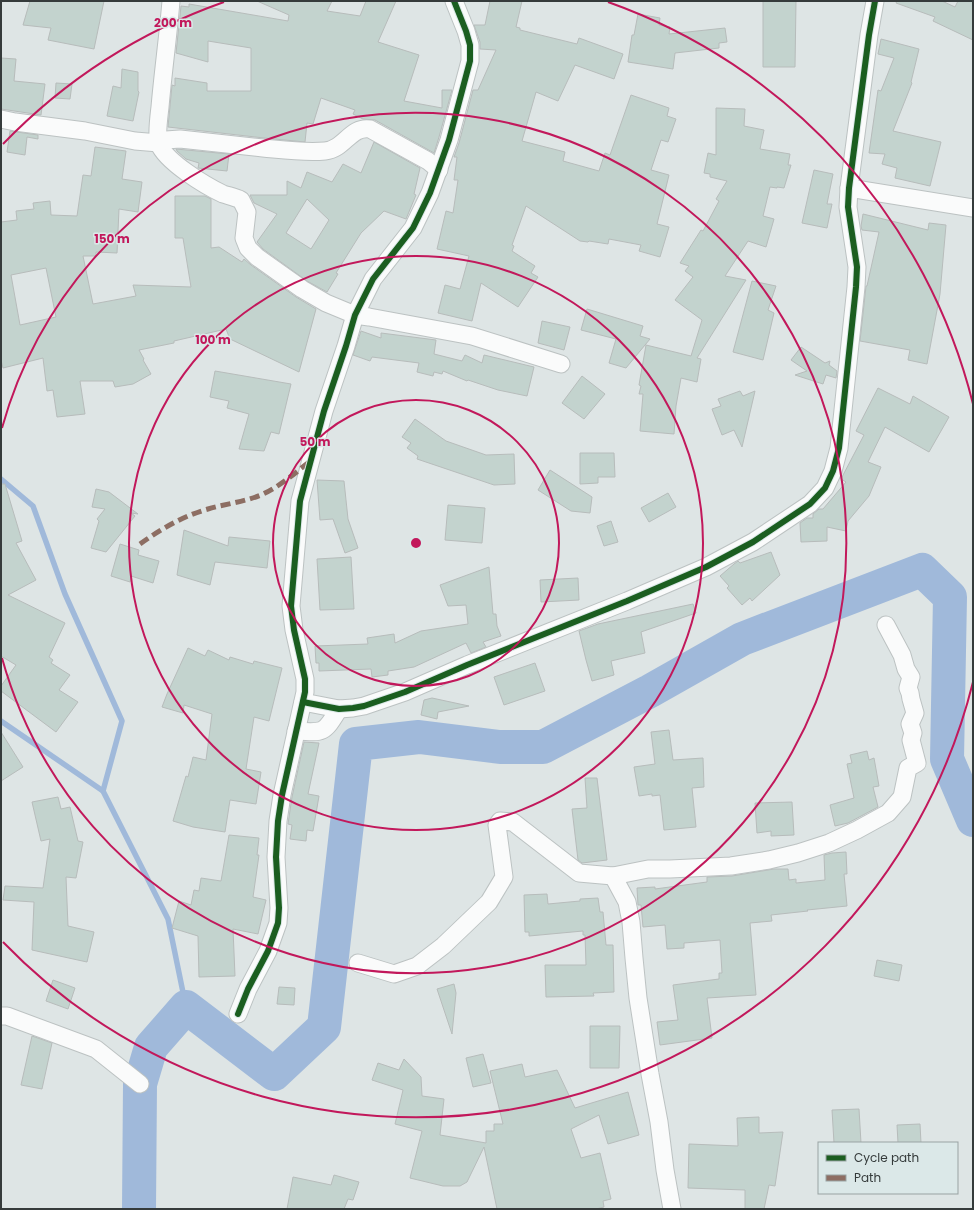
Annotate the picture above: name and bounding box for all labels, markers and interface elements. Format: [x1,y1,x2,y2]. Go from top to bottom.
text: 200 m [154,14,192,31]
text: 150 m [94,230,130,247]
text: 100 m [195,331,231,348]
text: 50 m [300,433,331,450]
centre of rings [409,536,423,550]
legend [818,1142,958,1194]
text: Cycle path [854,1149,919,1166]
text: Path [854,1169,881,1186]

